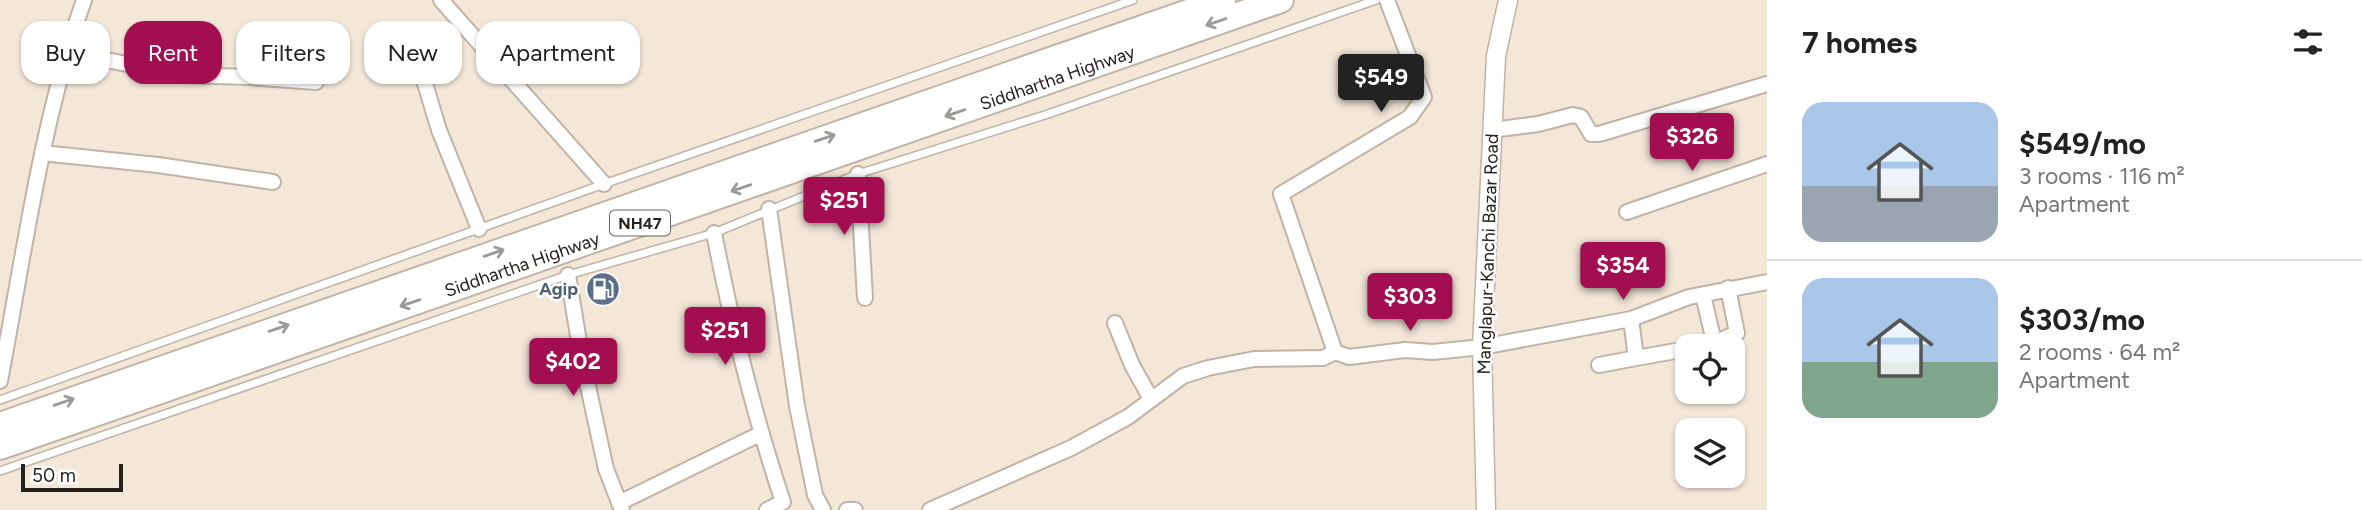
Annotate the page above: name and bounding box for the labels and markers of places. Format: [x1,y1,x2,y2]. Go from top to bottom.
pin: $549 [1340,54,1422,114]
pin: $326 [1651,114,1733,173]
pin: $251 [803,177,885,237]
pin: $354 [1582,243,1664,302]
fuel station icon: Agip [584,270,622,308]
pin: $303 [1369,274,1451,333]
place label: Agip [539,278,578,300]
pin: $251 [684,308,766,367]
pin: $402 [532,338,614,398]

